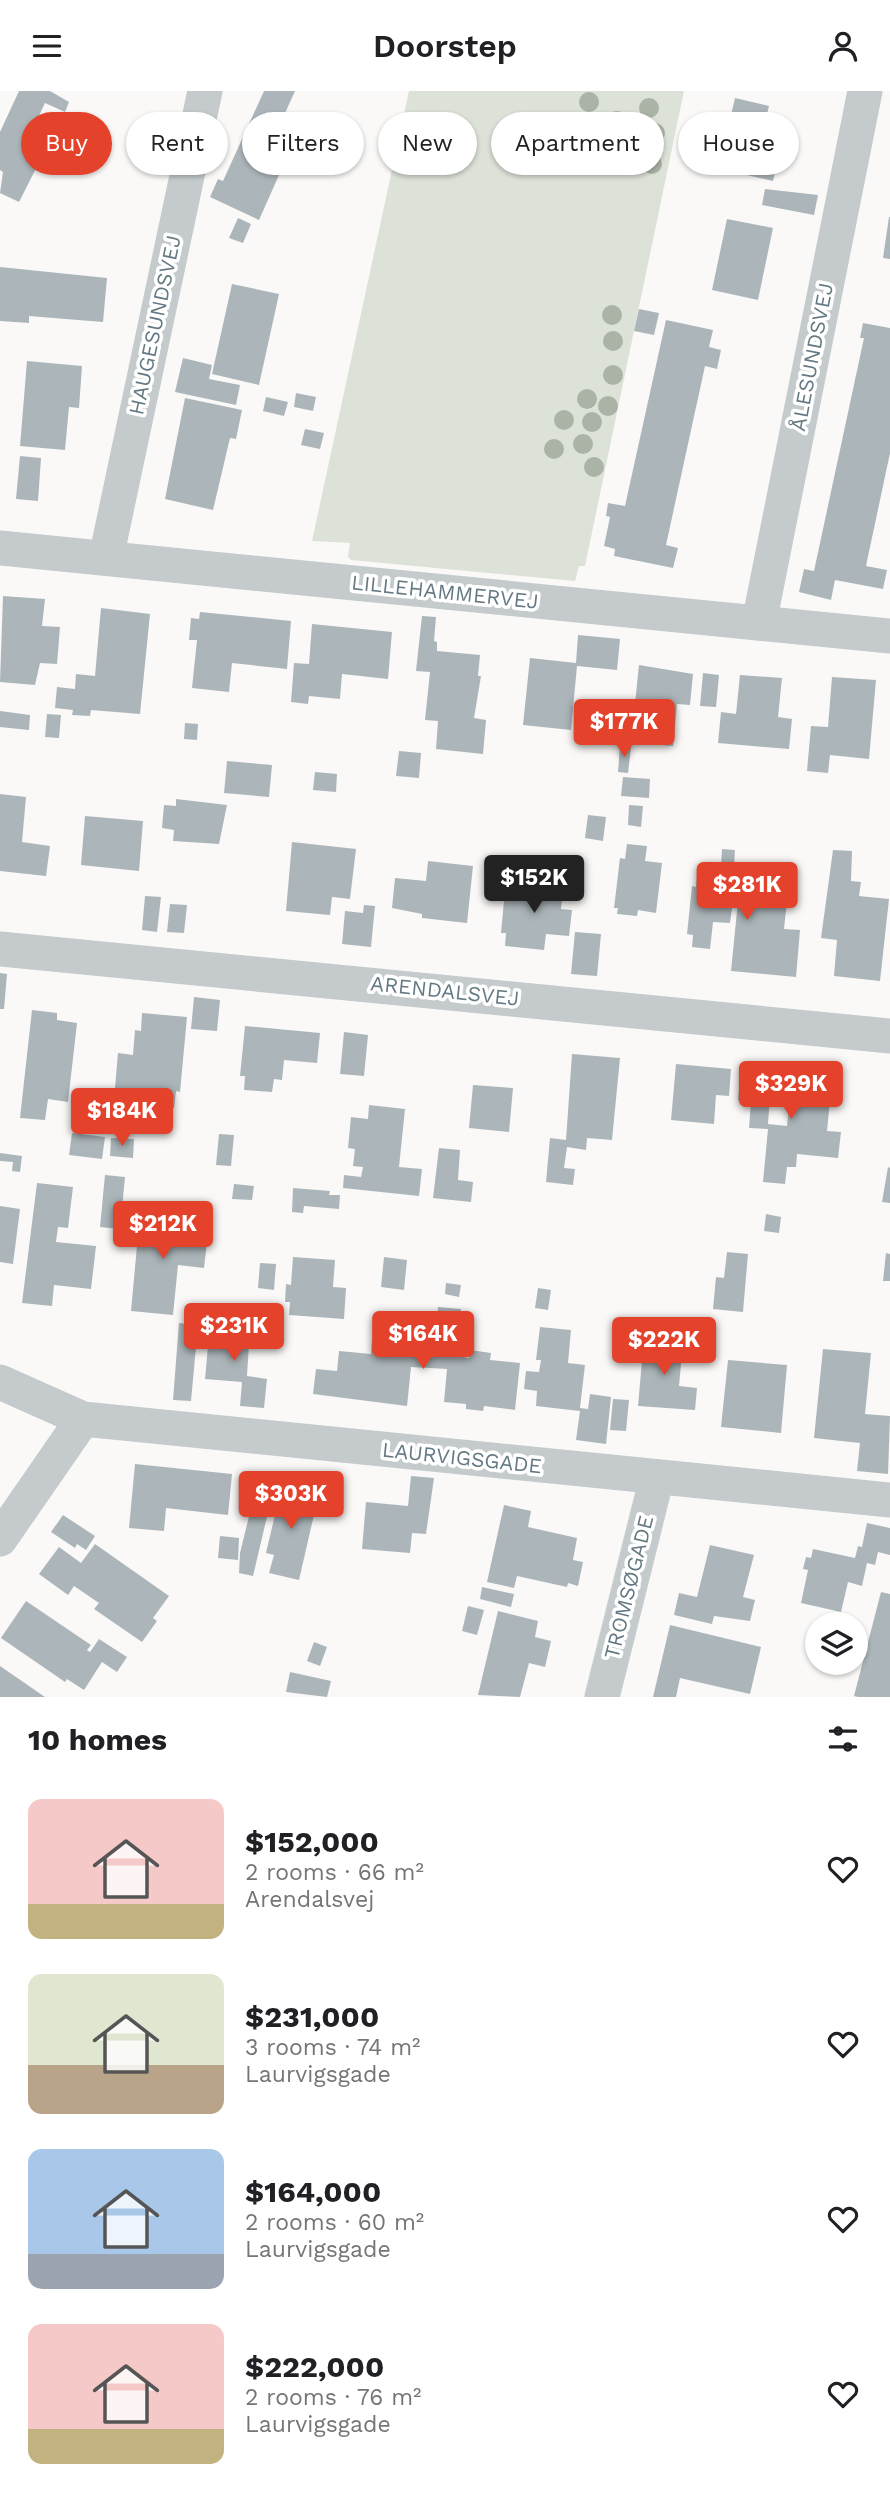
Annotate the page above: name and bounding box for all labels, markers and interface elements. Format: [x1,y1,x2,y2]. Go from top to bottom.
icon: menu [28,27,66,65]
text: Doorstep [373,27,517,65]
icon: person [824,27,862,65]
chip: Buy [21,112,112,175]
chip: Rent [126,112,228,175]
chip: Filters [242,112,364,175]
chip: New [378,112,477,175]
chip: Apartment [491,112,664,175]
chip: House [678,112,799,175]
street label: HAUGESUNDSVEJ [123,233,186,417]
street label: ÅLESUNDSVEJ [785,281,838,433]
street label: LILLEHAMMERVEJ [350,569,540,614]
pin: $177K [575,699,673,759]
text: $177K [590,708,658,735]
pin: $152K [485,855,583,915]
pin: $281K [698,863,796,922]
text: $152K [500,864,568,891]
text: $281K [713,871,781,898]
street label: ARENDALSVEJ [369,970,521,1011]
pin: $329K [742,1061,840,1121]
text: $329K [755,1070,827,1097]
pin: $184K [73,1089,171,1148]
text: $184K [87,1097,157,1124]
pin: $212K [114,1201,212,1261]
text: $212K [129,1210,197,1237]
pin: $231K [185,1303,283,1363]
pin: $164K [374,1311,472,1371]
text: $231K [200,1312,268,1339]
pin: $222K [615,1317,713,1377]
text: $164K [388,1320,458,1347]
text: $222K [628,1326,700,1353]
street label: LAURVIGSGADE [381,1437,543,1478]
pin: $303K [242,1471,340,1531]
text: $303K [255,1480,327,1507]
street label: TROMSØGADE [599,1513,658,1661]
map controls [805,1612,868,1675]
button: layers [805,1612,868,1675]
icon: filters [824,1720,862,1758]
text: 10 homes [28,1722,167,1757]
text: $152,000 [245,1824,379,1859]
icon: home [84,1827,168,1911]
icon: heart [824,1850,862,1888]
text: 2 rooms · 66 m² [245,1859,424,1886]
text: Arendalsvej [245,1886,374,1913]
text: $231,000 [245,1999,379,2034]
icon: home [84,2002,168,2086]
icon: heart [824,2025,862,2063]
text: 3 rooms · 74 m² [245,2034,420,2061]
text: Laurvigsgade [245,2061,391,2088]
text: $164,000 [245,2174,381,2209]
icon: home [84,2177,168,2261]
icon: heart [824,2200,862,2238]
text: 2 rooms · 60 m² [245,2209,424,2236]
text: Laurvigsgade [245,2236,391,2263]
text: $222,000 [245,2349,384,2384]
icon: home [84,2352,168,2436]
icon: heart [824,2375,862,2413]
text: 2 rooms · 76 m² [245,2384,421,2411]
text: Laurvigsgade [245,2411,391,2438]

